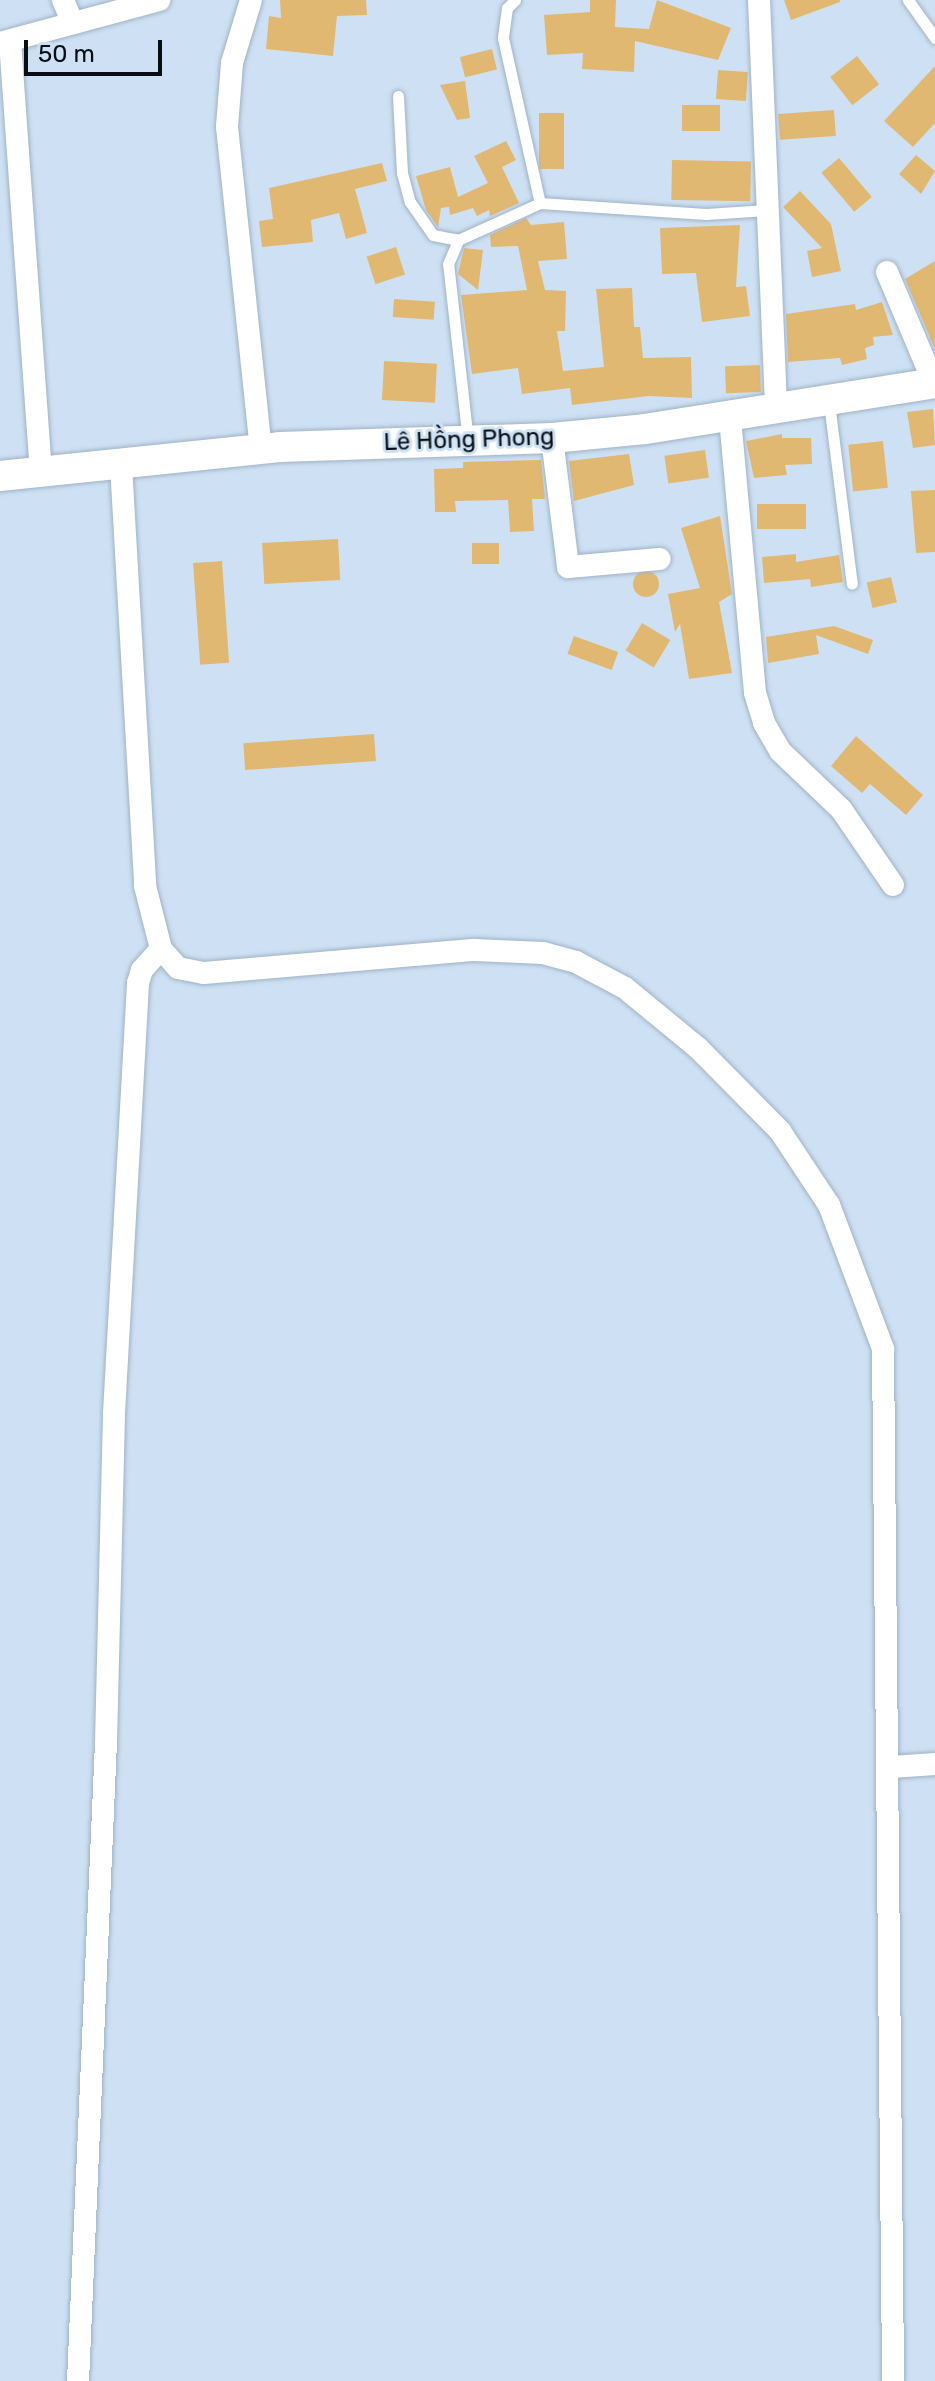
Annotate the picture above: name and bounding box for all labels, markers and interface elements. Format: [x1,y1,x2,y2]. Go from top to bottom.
scale bar [28,24,166,74]
text: 50 m [38,40,95,68]
street label: Lê Hồng Phong [383,423,555,457]

